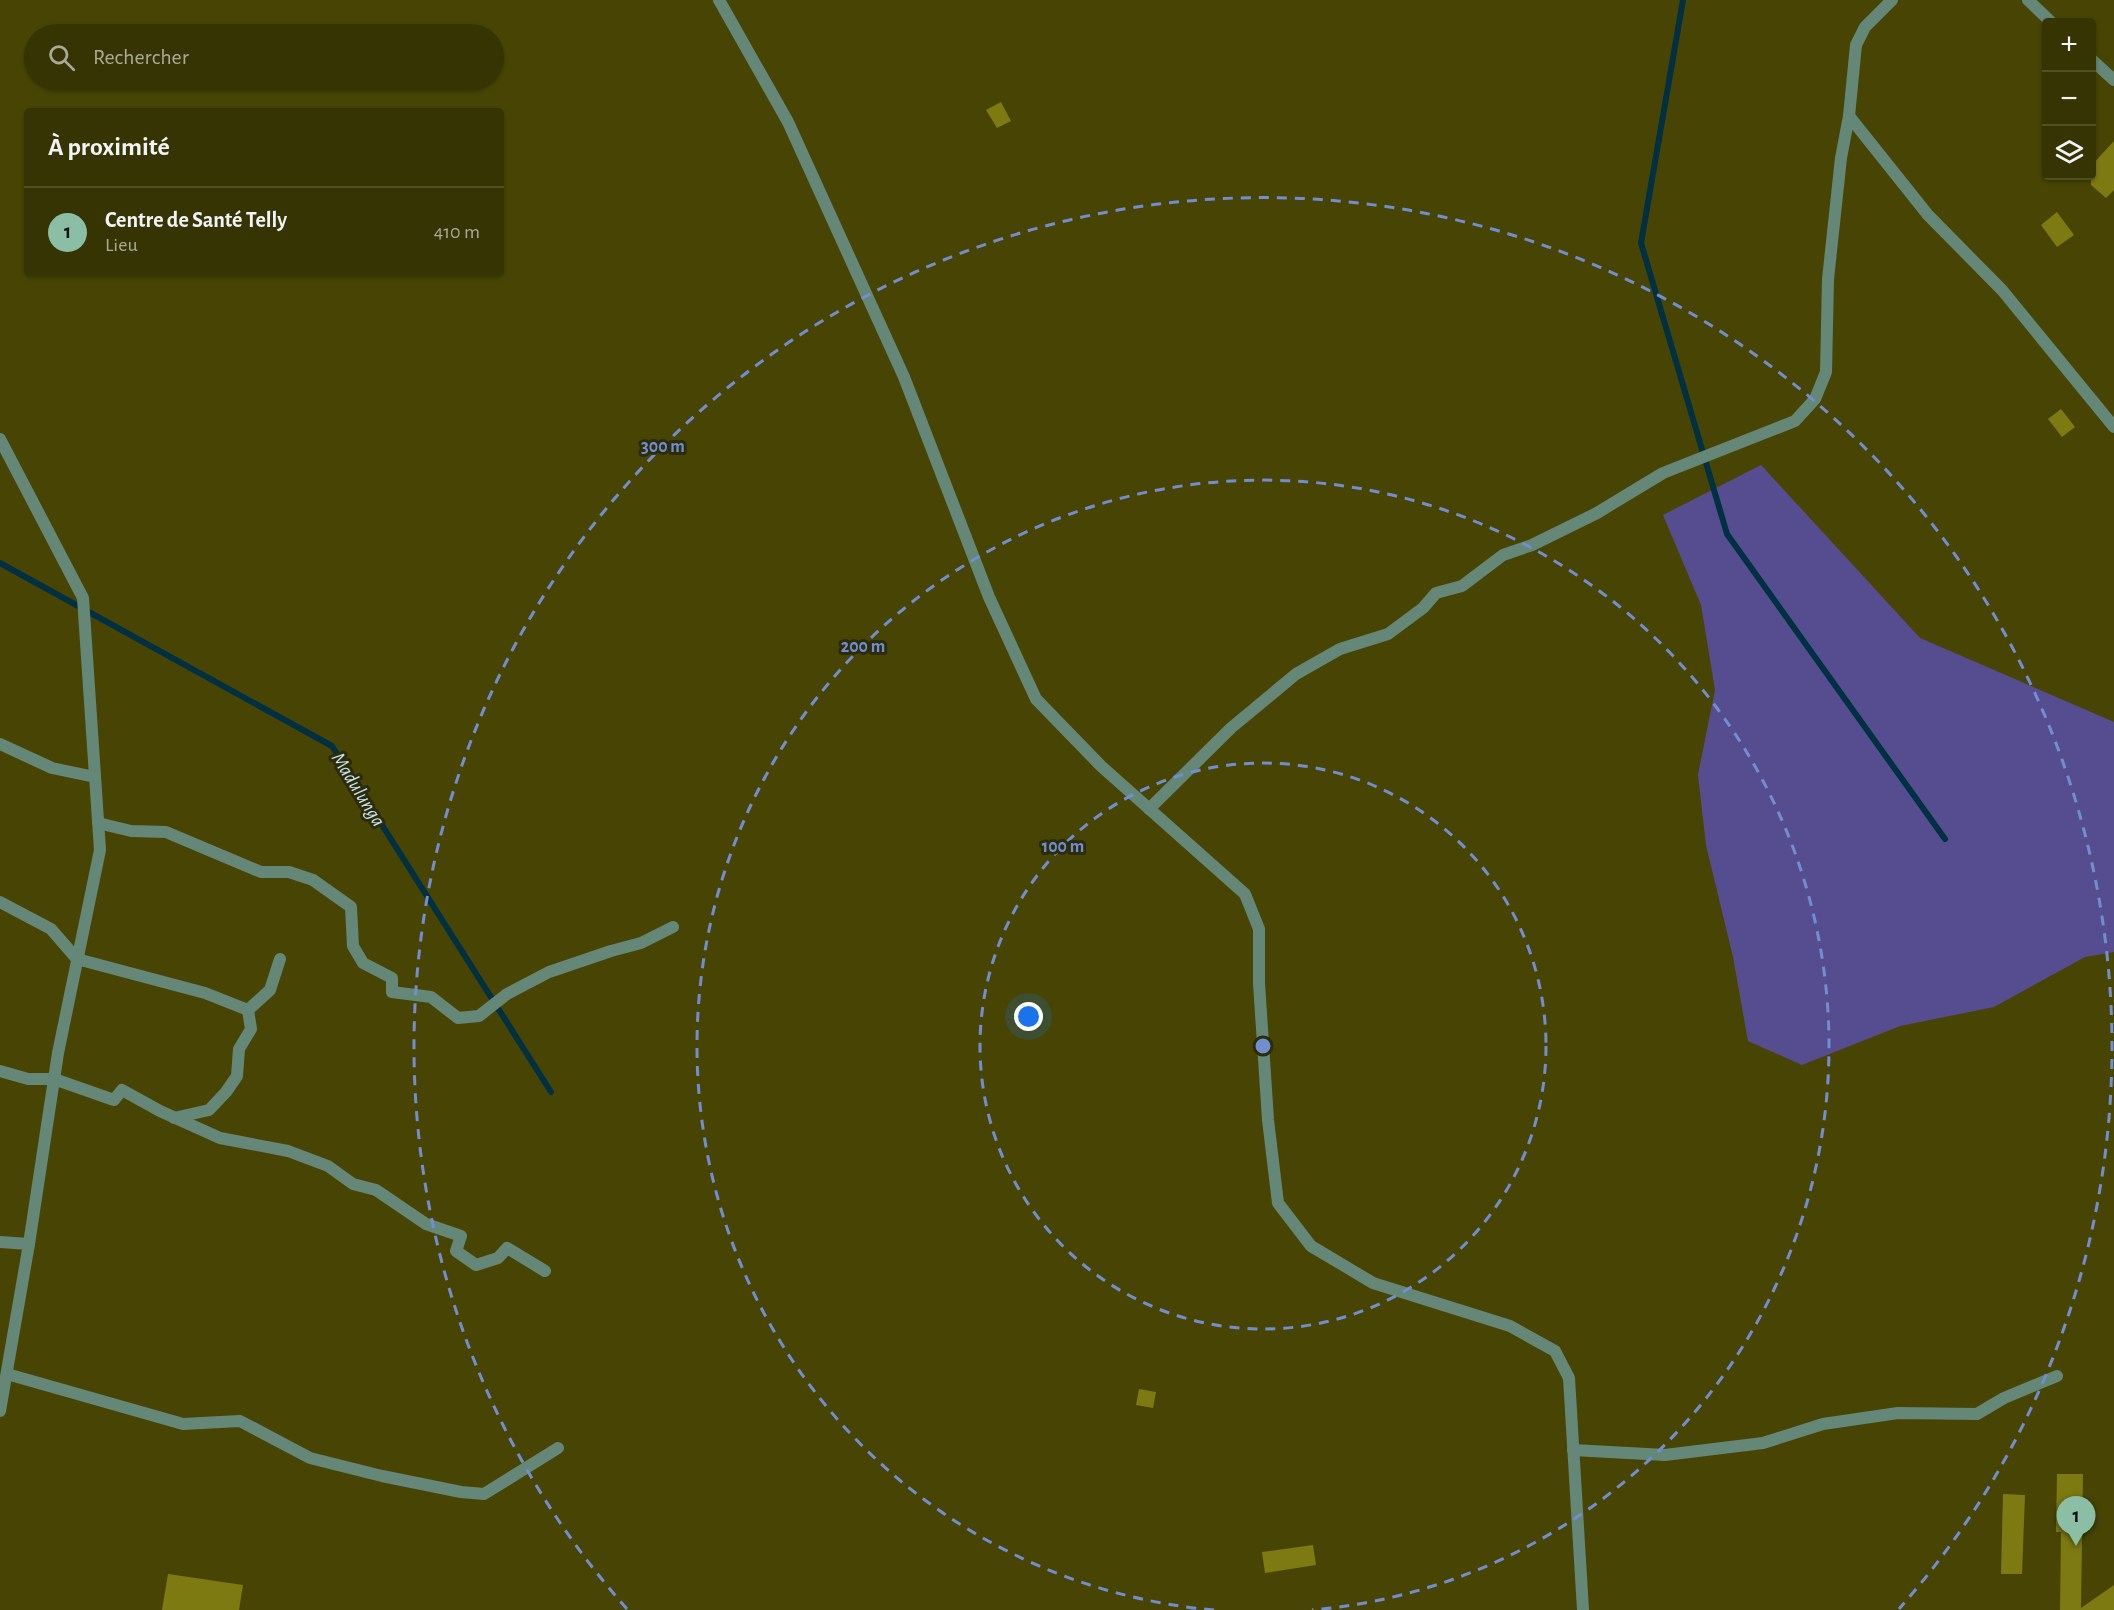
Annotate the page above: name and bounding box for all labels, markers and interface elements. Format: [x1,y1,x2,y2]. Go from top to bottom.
map controls [2042,18,2096,180]
button: + [2042,18,2096,72]
search box [24,24,504,90]
icon: search [45,41,78,74]
text: Rechercher [93,46,189,68]
button: − [2042,72,2096,126]
button: layers [2042,126,2096,180]
text: À proximité [48,134,170,160]
text: Centre de Santé Telly [105,209,287,231]
text: 1 [64,222,71,242]
text: 410 m [434,222,480,242]
text: Lieu [105,235,138,255]
text: 300 m [641,438,685,456]
text: 200 m [841,638,885,656]
water label: Madulunga [328,749,389,830]
text: 100 m [1042,838,1084,856]
your location [1014,1002,1043,1031]
centre of rings [1253,1036,1273,1056]
pin: 1 [2056,1496,2096,1546]

